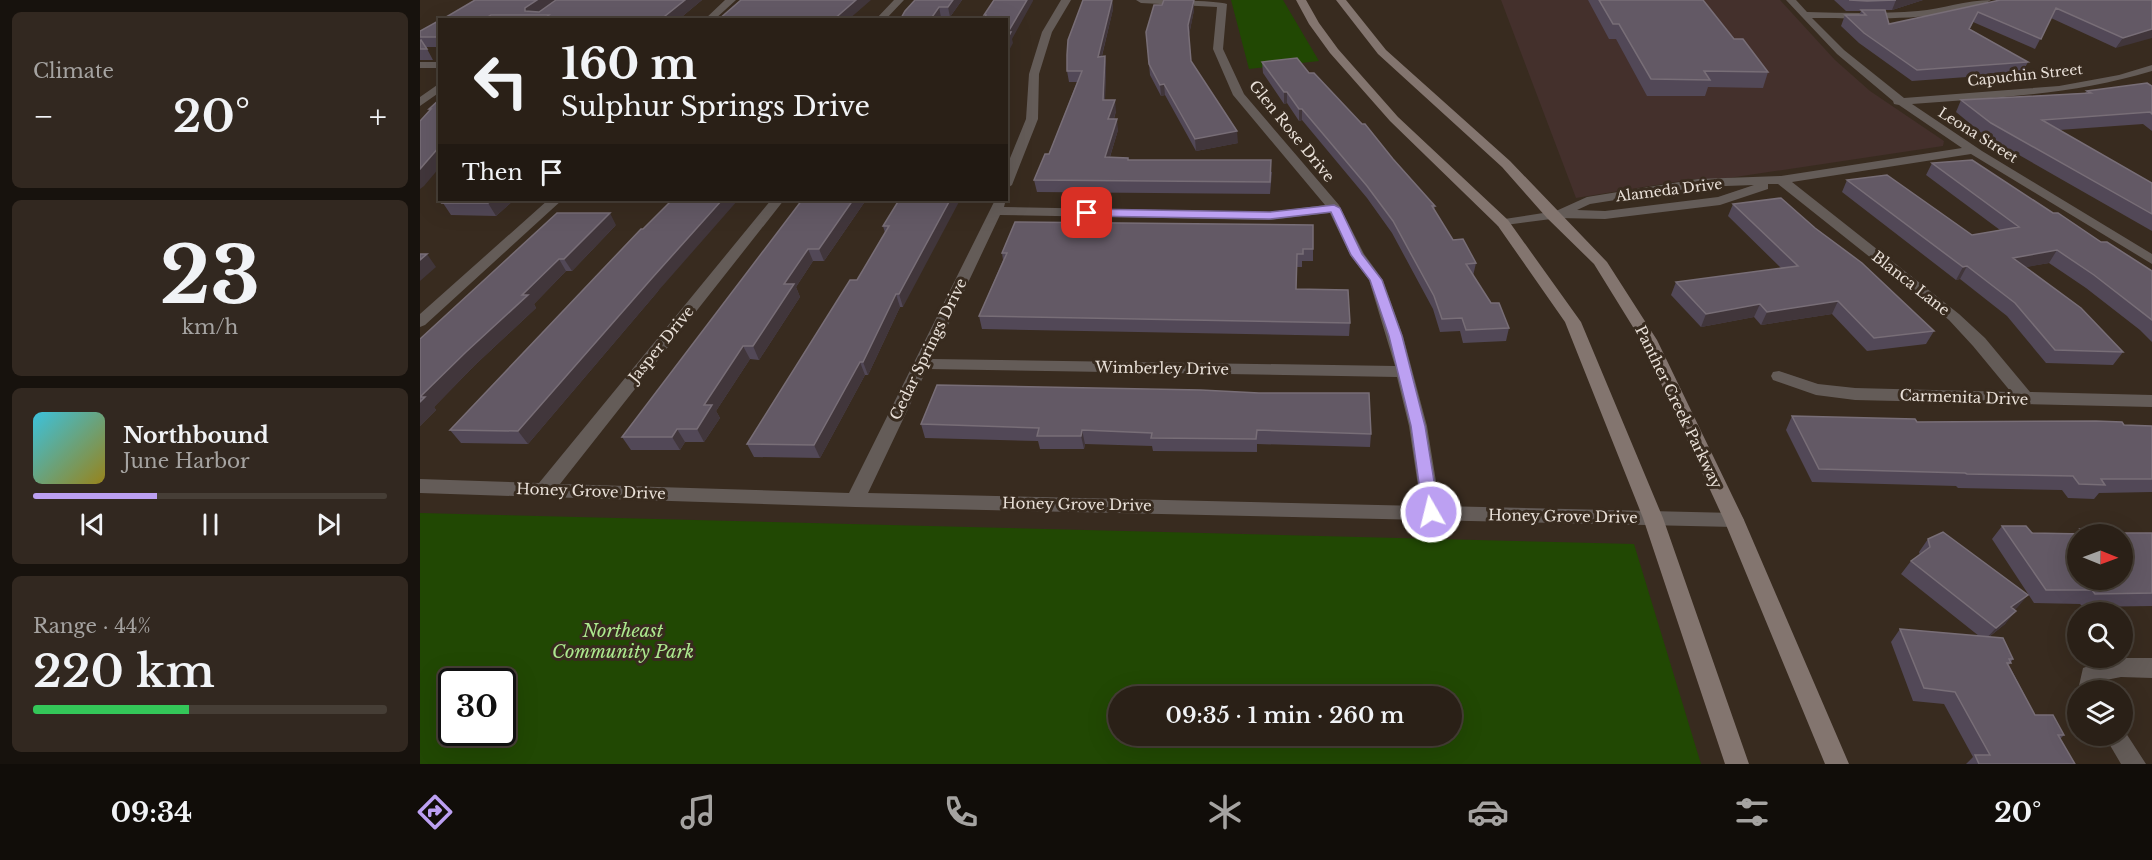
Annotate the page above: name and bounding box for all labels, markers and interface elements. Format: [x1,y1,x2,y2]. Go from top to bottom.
text: 160 m [561,38,697,90]
icon: left [462,42,540,120]
text: Climate [33,59,114,83]
street label: Capuchin Street [1967,60,2084,90]
street label: Glen Rose Drive [1245,76,1339,186]
text: 20° [173,88,250,144]
text: Sulphur Springs Drive [561,90,870,123]
text: − [33,96,54,137]
text: + [369,96,387,137]
street label: Leona Street [1935,103,2022,167]
icon: arrive [535,156,568,189]
text: Then [462,159,523,186]
street label: Alameda Drive [1614,175,1723,206]
pin [1061,187,1112,238]
icon: arrive [1070,196,1103,229]
text: 23 [160,227,260,324]
street label: Blanca Lane [1868,247,1954,319]
street label: Cedar Springs Drive [885,275,971,423]
street label: Jasper Drive [623,302,698,388]
text: km/h [182,315,238,339]
street label: Panther Creek Parkway [1631,322,1727,492]
street label: Wimberley Drive [1094,357,1229,379]
street label: Carmenita Drive [1899,385,2029,409]
text: Northbound [123,422,269,449]
text: June Harbor [123,449,250,473]
street label: Honey Grove Drive [516,479,666,503]
position arrow [1399,480,1463,544]
street label: Honey Grove Drive [1002,493,1152,515]
street label: Honey Grove Drive [1488,505,1638,527]
icon: previous [76,508,109,541]
icon: pause [194,508,227,541]
icon: next [312,508,345,541]
north arrow [2067,524,2133,590]
map controls [2067,524,2133,746]
button: search [2067,602,2133,668]
text: Range · 44% [33,614,151,638]
park label: Northeast Community Park [552,620,694,663]
text: 220 km [33,643,215,699]
speed limit sign: 30 [438,668,516,746]
button: layers [2067,680,2133,746]
text: 09:35 · 1 min · 260 m [1166,702,1404,729]
icon: directions [414,791,456,833]
icon: music [677,791,719,833]
icon: phone [940,791,982,833]
icon: climate [1204,791,1246,833]
icon: car [1467,791,1509,833]
icon: filters [1731,791,1773,833]
text: 09:34 [111,796,192,829]
text: 20° [1994,796,2041,829]

